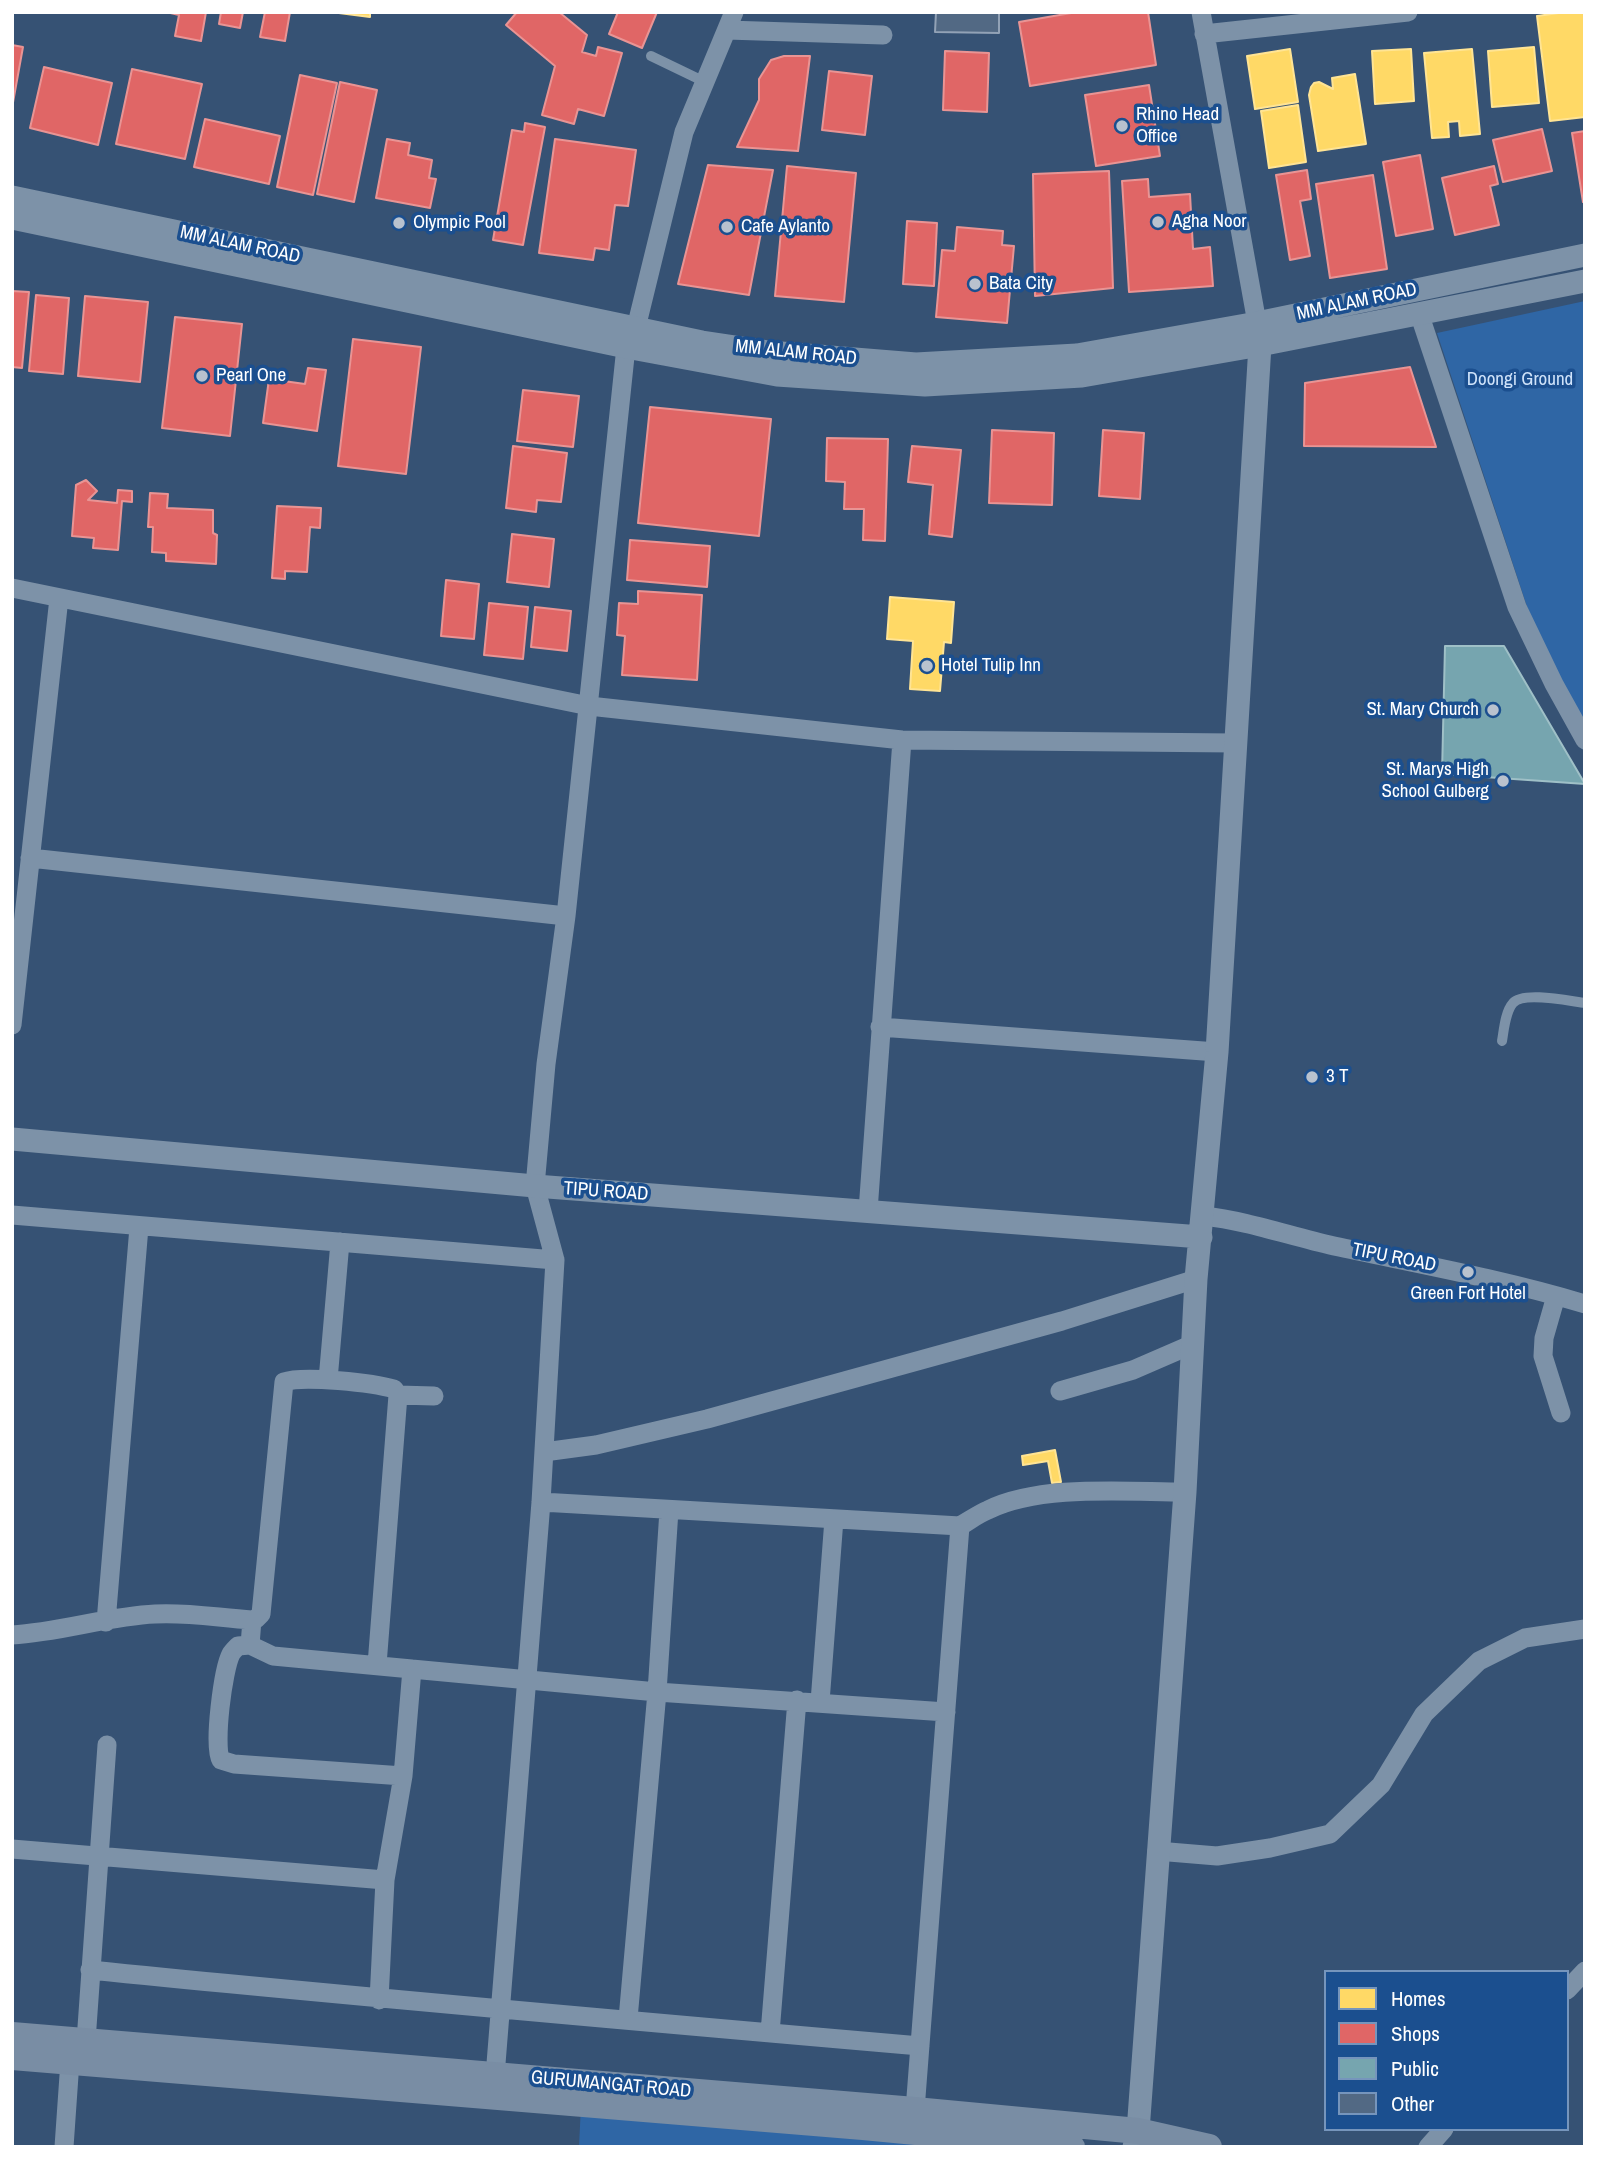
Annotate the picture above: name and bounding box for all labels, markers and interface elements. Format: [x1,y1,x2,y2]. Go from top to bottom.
place label: Rhino Head Office [1136,104,1219,148]
marker: Rhino Head Office [1114,118,1130,134]
place label: Agha Noor [1172,211,1246,233]
place label: Olympic Pool [413,212,506,234]
marker: Agha Noor [1150,214,1166,230]
marker: Olympic Pool [391,215,407,231]
place label: Cafe Aylanto [741,216,830,238]
marker: Cafe Aylanto [719,219,735,235]
street label: MM ALAM ROAD [178,221,302,269]
place label: Bata City [989,273,1053,295]
marker: Bata City [967,276,983,292]
street label: MM ALAM ROAD [1295,278,1419,326]
street label: MM ALAM ROAD [734,335,858,371]
place label: Pearl One [216,365,286,387]
marker: Pearl One [194,368,210,384]
park label: Doongi Ground [1467,369,1573,391]
place label: Hotel Tulip Inn [941,655,1041,677]
marker: Hotel Tulip Inn [919,658,935,674]
place label: St. Mary Church [1366,699,1479,721]
marker: St. Mary Church [1485,702,1501,718]
place label: St. Marys High School Gulberg [1382,759,1489,803]
marker: St. Marys High School Gulberg [1495,773,1511,789]
place label: 3 T [1326,1066,1349,1088]
marker: 3 T [1304,1069,1320,1085]
street label: TIPU ROAD [563,1178,649,1206]
street label: TIPU ROAD [1350,1239,1438,1277]
marker: Green Fort Hotel [1460,1264,1476,1280]
place label: Green Fort Hotel [1410,1283,1526,1305]
legend [1324,1970,1569,2131]
text: Homes [1391,1984,1446,2013]
text: Shops [1391,2019,1440,2048]
text: Public [1391,2054,1439,2083]
street label: GURUMANGAT ROAD [530,2067,692,2103]
text: Other [1391,2089,1434,2118]

